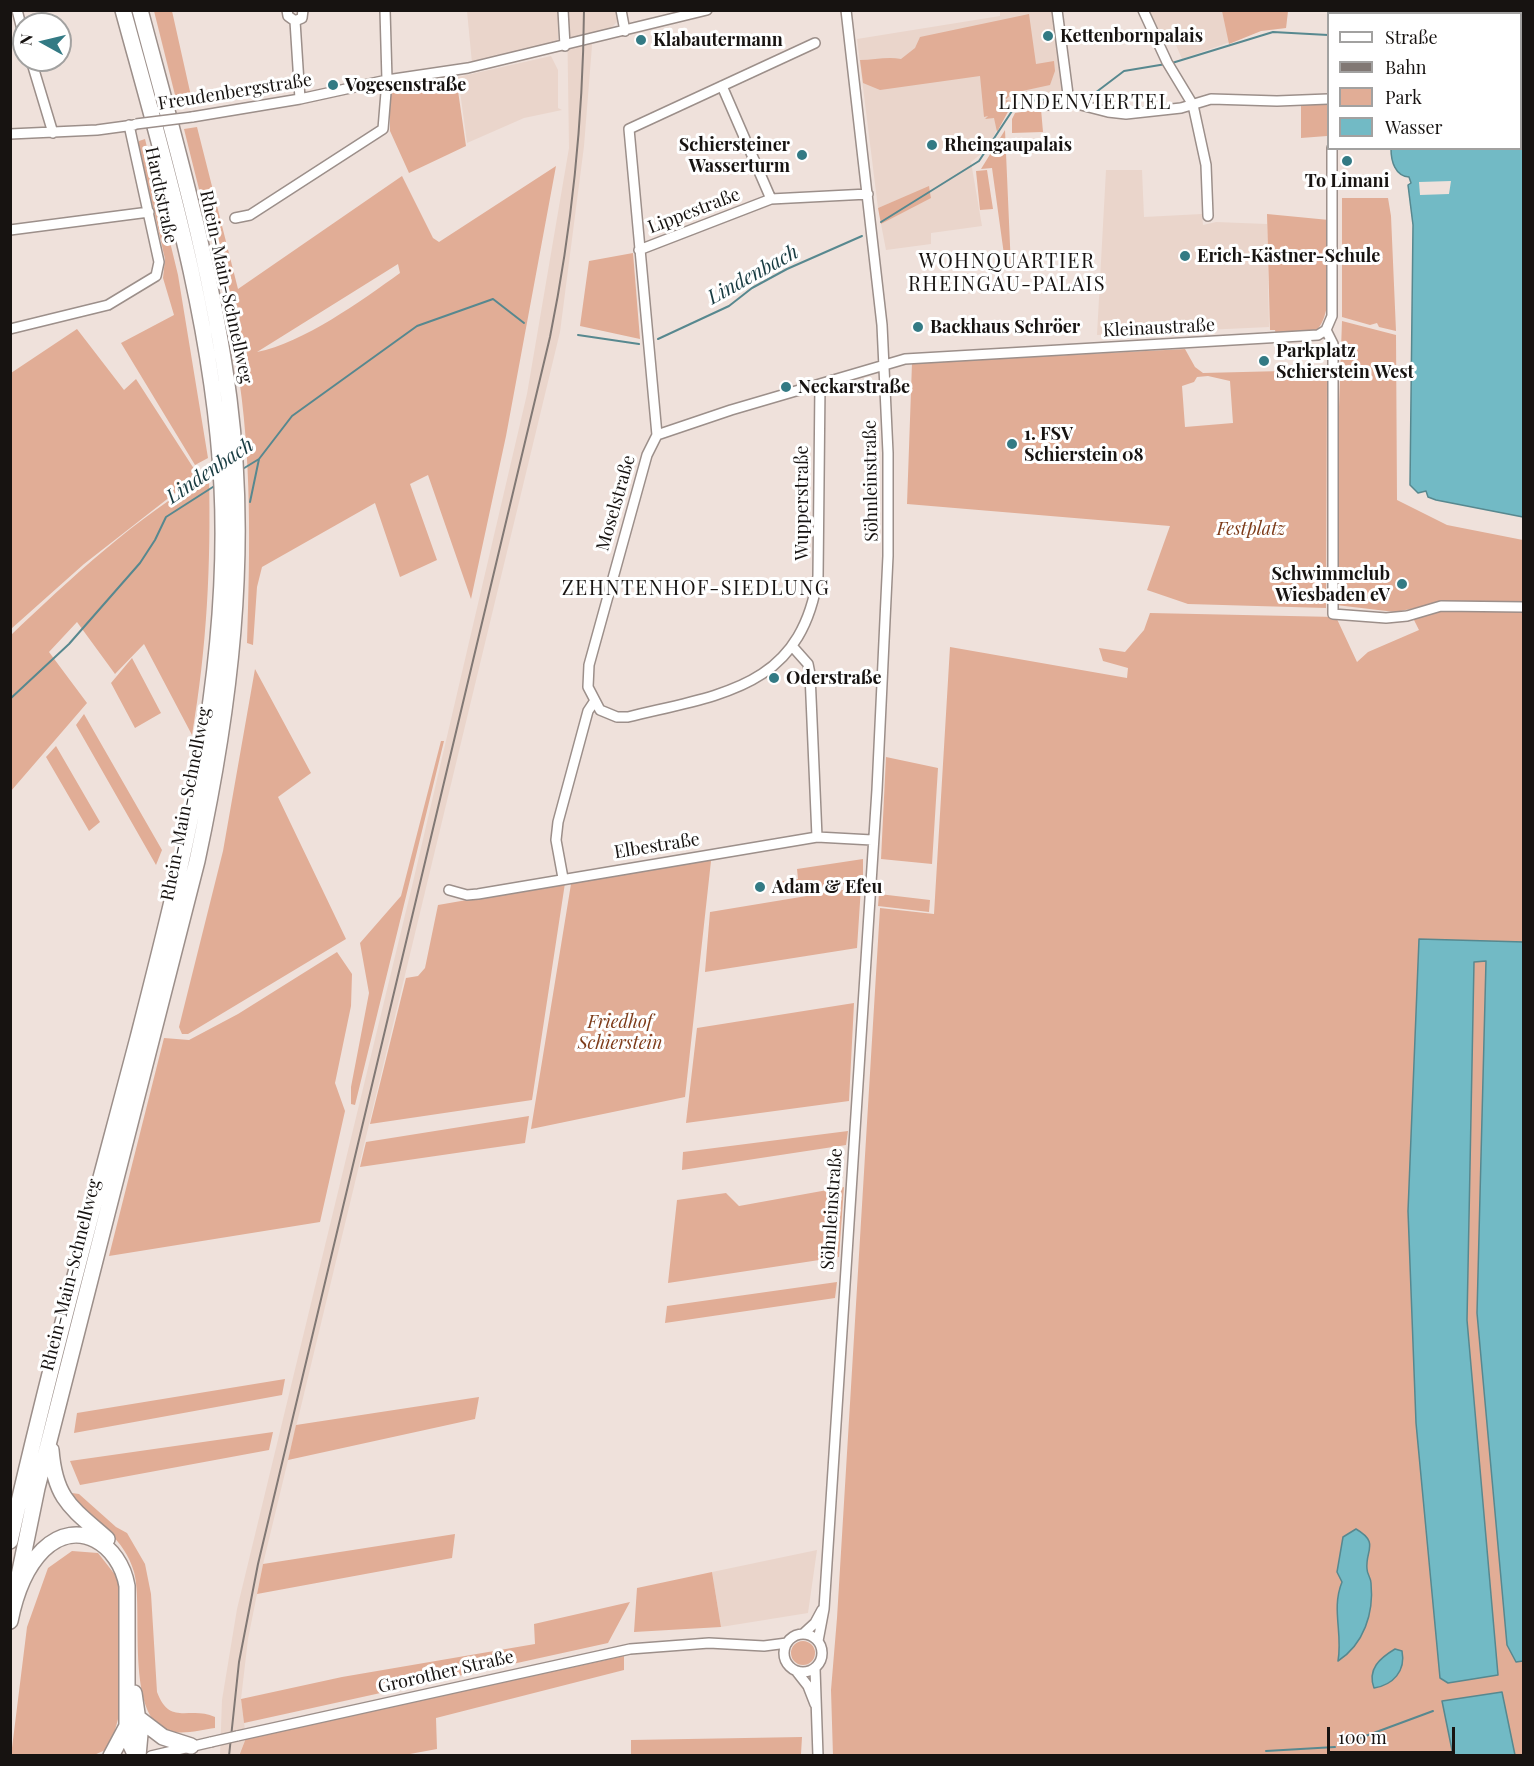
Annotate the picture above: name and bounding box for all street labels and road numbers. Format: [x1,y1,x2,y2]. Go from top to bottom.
street label: Freudenbergstraße [157,69,313,115]
street label: Hardtstraße [140,145,182,245]
street label: Lippestraße [645,184,743,238]
street label: Rhein-Main-Schnellweg [195,188,257,386]
street label: Kleinaustraße [1102,314,1216,342]
street label: Söhnleinstraße [859,420,883,542]
street label: Wupperstraße [791,445,813,561]
street label: Moselstraße [592,453,640,553]
street label: Rhein-Main-Schnellweg [157,705,215,903]
street label: Elbestraße [613,829,701,863]
street label: Söhnleinstraße [817,1147,847,1271]
street label: Rhein-Main-Schnellweg [37,1177,105,1373]
street label: Grorother Straße [376,1646,516,1698]

